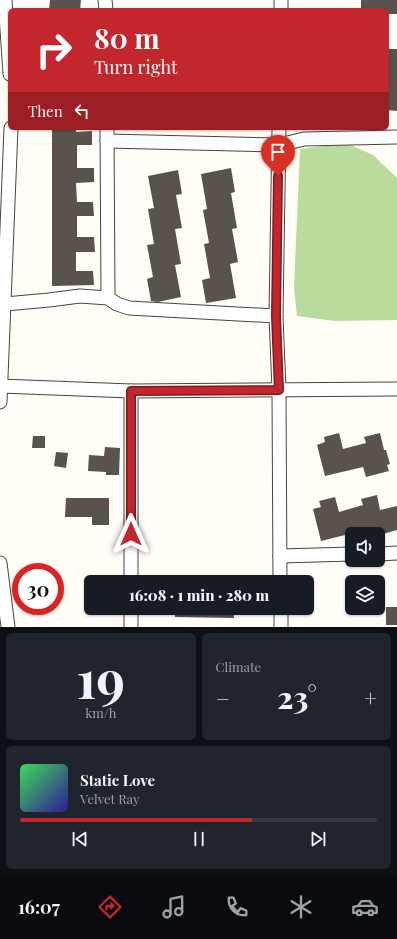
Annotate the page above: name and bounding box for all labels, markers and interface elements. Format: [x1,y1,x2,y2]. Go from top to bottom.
text: 80 m [94,19,160,56]
icon: right [28,24,80,76]
text: Turn right [94,55,177,79]
icon: left [71,100,93,122]
text: Then [28,101,63,121]
pin [261,135,295,176]
icon: arrive [267,141,289,163]
position arrow [110,513,152,555]
map controls [345,527,385,615]
button: sound [345,527,385,567]
speed limit sign: 30 [12,563,64,615]
button: layers [345,575,385,615]
text: 16:08 · 1 min · 280 m [129,585,269,605]
text: 19 [76,643,125,712]
text: Climate [216,658,261,675]
text: 23° [277,677,317,717]
text: − [216,683,230,713]
text: + [364,683,377,713]
text: km/h [85,704,116,721]
text: Static Love [80,770,155,790]
text: Velvet Ray [80,790,140,807]
icon: previous [69,828,91,850]
icon: pause [188,828,210,850]
icon: next [307,828,329,850]
icon: directions [96,893,124,921]
icon: music [160,893,188,921]
icon: phone [223,893,251,921]
icon: climate [287,893,315,921]
icon: car [351,893,379,921]
text: 16:07 [18,895,60,919]

